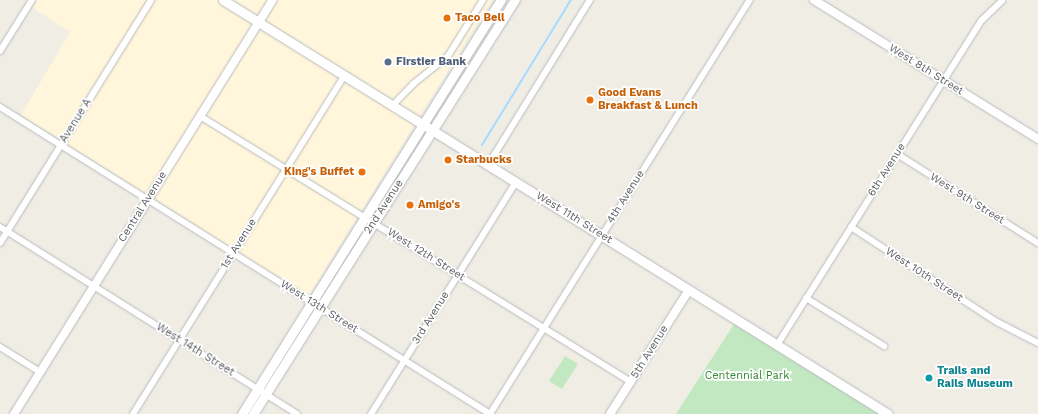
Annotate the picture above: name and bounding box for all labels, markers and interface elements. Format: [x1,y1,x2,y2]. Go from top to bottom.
place label: Taco Bell [455,11,505,25]
marker: Taco Bell [442,13,452,23]
street label: West 8th Street [886,42,966,98]
place label: Firstier Bank [396,55,466,69]
marker: Firstier Bank [383,57,393,67]
place label: Good Evans Breakfast & Lunch [598,87,698,113]
marker: Good Evans Breakfast & Lunch [585,95,595,105]
street label: Avenue A [57,96,95,146]
street label: 6th Avenue [865,141,909,199]
place label: Starbucks [456,153,512,167]
marker: Starbucks [443,155,453,165]
place label: King's Buffet [284,165,354,179]
marker: King's Buffet [357,167,367,177]
street label: 4th Avenue [604,168,648,226]
street label: Central Avenue [116,169,170,245]
street label: West 9th Street [927,171,1007,227]
street label: 2nd Avenue [361,177,407,237]
street label: West 11th Street [533,189,615,247]
place label: Amigo's [418,198,460,212]
marker: Amigo's [405,200,415,210]
street label: 1st Avenue [218,216,260,272]
street label: West 12th Street [384,226,468,284]
street label: West 10th Street [883,245,965,305]
street label: West 13th Street [277,278,361,336]
street label: 3rd Avenue [409,289,453,347]
street label: West 14th Street [153,321,237,379]
street label: 5th Avenue [628,323,672,381]
place label: Trails and Rails Museum [937,365,1013,391]
park label: Centennial Park [704,369,790,383]
marker: Trails and Rails Museum [924,373,934,383]

